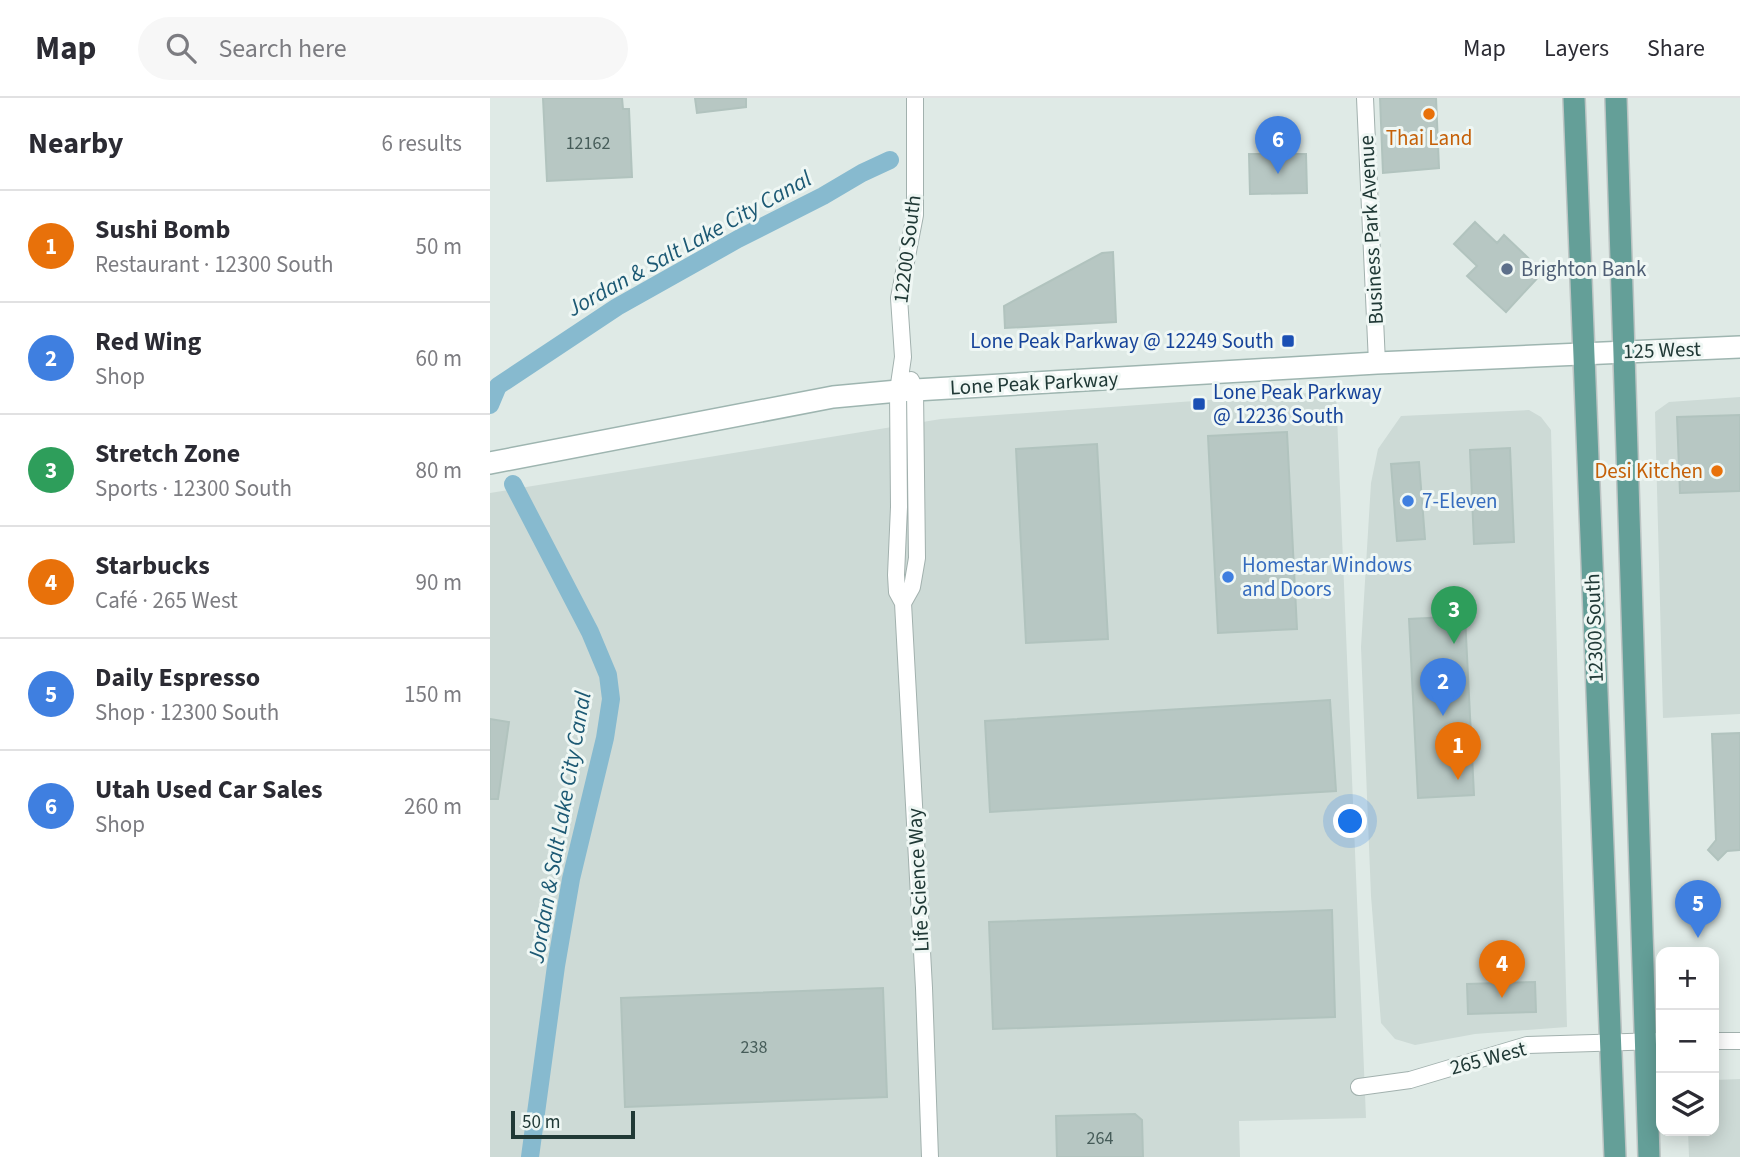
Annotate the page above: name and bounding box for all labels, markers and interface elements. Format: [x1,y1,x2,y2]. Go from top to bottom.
search box [138,17,628,80]
text: Map [35,25,96,72]
icon: search [162,29,200,67]
text: Search here [218,30,347,67]
text: Map [1463,31,1506,66]
text: Layers [1544,31,1609,66]
text: Share [1647,31,1705,66]
marker: Thai Land [1421,106,1437,122]
pin: 6 [1255,116,1301,174]
text: Nearby [28,122,123,165]
place label: Thai Land [1386,123,1472,153]
text: 6 results [382,127,462,160]
house number: 12162 [566,131,610,156]
street label: Business Park Avenue [1351,135,1391,325]
water label: Jordan & Salt Lake City Canal [560,162,818,325]
street label: 12200 South [885,193,929,305]
text: Sushi Bomb [95,211,230,248]
text: 1 [45,230,57,263]
text: 50 m [415,230,462,263]
text: Restaurant · 12300 South [95,248,333,281]
place label: Brighton Bank [1521,254,1647,284]
marker: Brighton Bank [1499,261,1515,277]
text: Red Wing [95,323,201,360]
place label: Lone Peak Parkway @ 12249 South [970,326,1274,356]
marker: Lone Peak Parkway @ 12249 South [1280,333,1296,349]
street label: 125 West [1623,334,1701,366]
text: 2 [45,342,57,375]
text: 60 m [415,342,462,375]
text: Shop [95,360,145,393]
street label: Lone Peak Parkway [949,364,1119,402]
place label: Lone Peak Parkway @ 12236 South [1213,377,1382,431]
marker: Lone Peak Parkway @ 12236 South [1191,396,1207,412]
text: Stretch Zone [95,435,240,472]
text: 3 [45,454,57,487]
text: 80 m [415,454,462,487]
place label: Desi Kitchen [1594,456,1703,486]
marker: Desi Kitchen [1709,463,1725,479]
text: Sports · 12300 South [95,472,292,505]
place label: 7-Eleven [1422,486,1498,516]
marker: 7-Eleven [1400,493,1416,509]
text: Starbucks [95,547,210,584]
place label: Homestar Windows and Doors [1242,550,1412,604]
text: 4 [45,566,57,599]
text: 90 m [415,566,462,599]
marker: Homestar Windows and Doors [1220,569,1236,585]
street label: 12300 South [1577,573,1611,683]
text: Café · 265 West [95,584,238,617]
pin: 3 [1431,586,1477,644]
pin: 2 [1420,658,1466,716]
text: Daily Espresso [95,659,260,696]
text: 5 [45,678,57,711]
text: 150 m [404,678,462,711]
water label: Jordan & Salt Lake City Canal [519,688,600,967]
text: Shop · 12300 South [95,696,279,729]
pin: 1 [1435,722,1481,780]
text: Utah Used Car Sales [95,771,323,808]
text: 6 [45,790,57,823]
text: 260 m [404,790,462,823]
your location [1333,804,1367,838]
street label: Life Science Way [899,807,937,953]
text: Shop [95,808,145,841]
pin: 5 [1675,880,1721,938]
pin: 4 [1479,940,1525,998]
map controls [1656,947,1719,1136]
button: + [1656,947,1719,1010]
button: − [1656,1010,1719,1073]
street label: 265 West [1446,1033,1530,1083]
house number: 238 [741,1035,767,1060]
button: layers [1656,1073,1719,1136]
scale bar [511,1108,635,1140]
text: 50 m [522,1109,560,1136]
house number: 264 [1087,1126,1113,1151]

